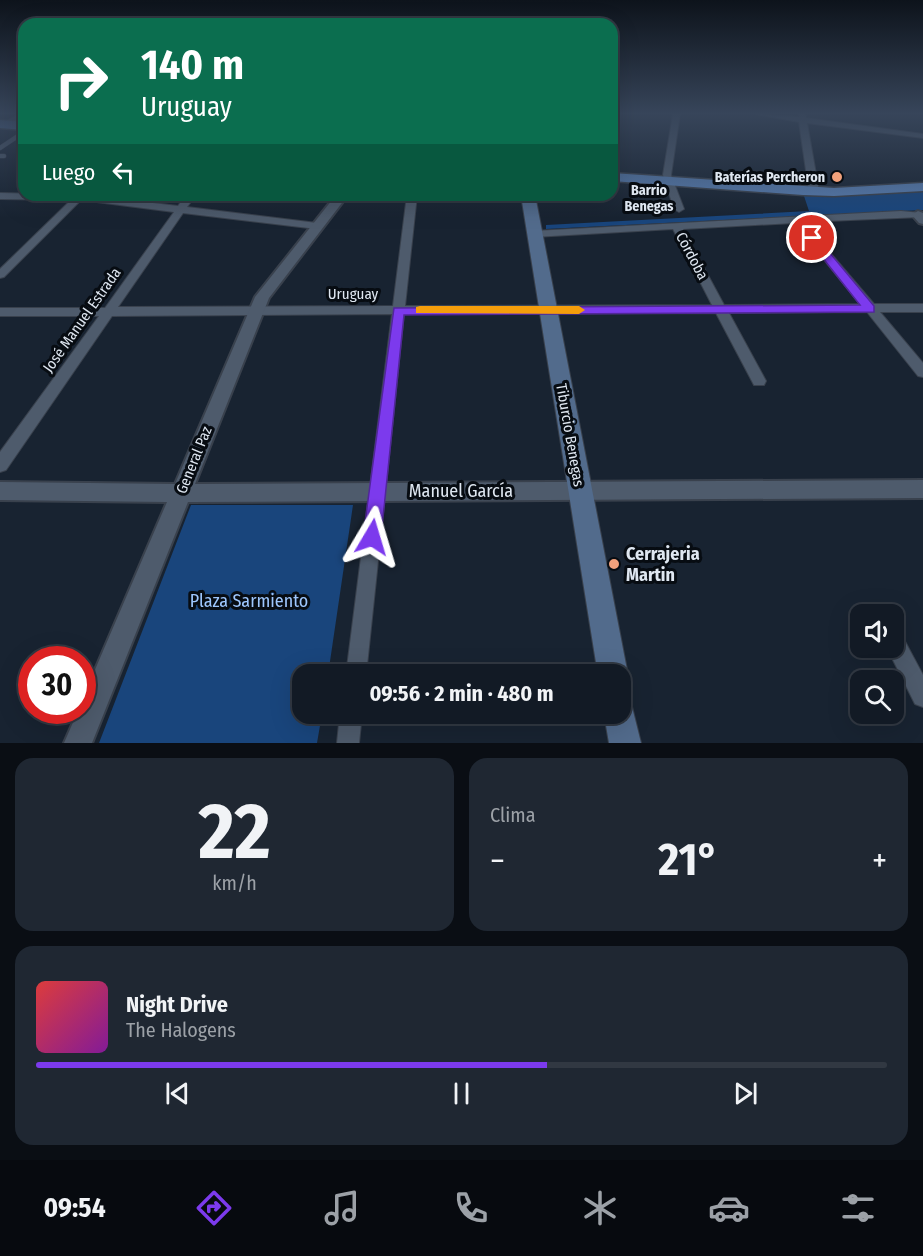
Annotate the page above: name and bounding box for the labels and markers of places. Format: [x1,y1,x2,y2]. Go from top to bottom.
place label: Baterías Percheron [715,169,825,186]
marker: Baterías Percheron [830,170,844,184]
pin [786,212,837,263]
place label: Cerrajeria Martin [626,543,700,586]
marker: Cerrajeria Martin [607,557,621,571]

